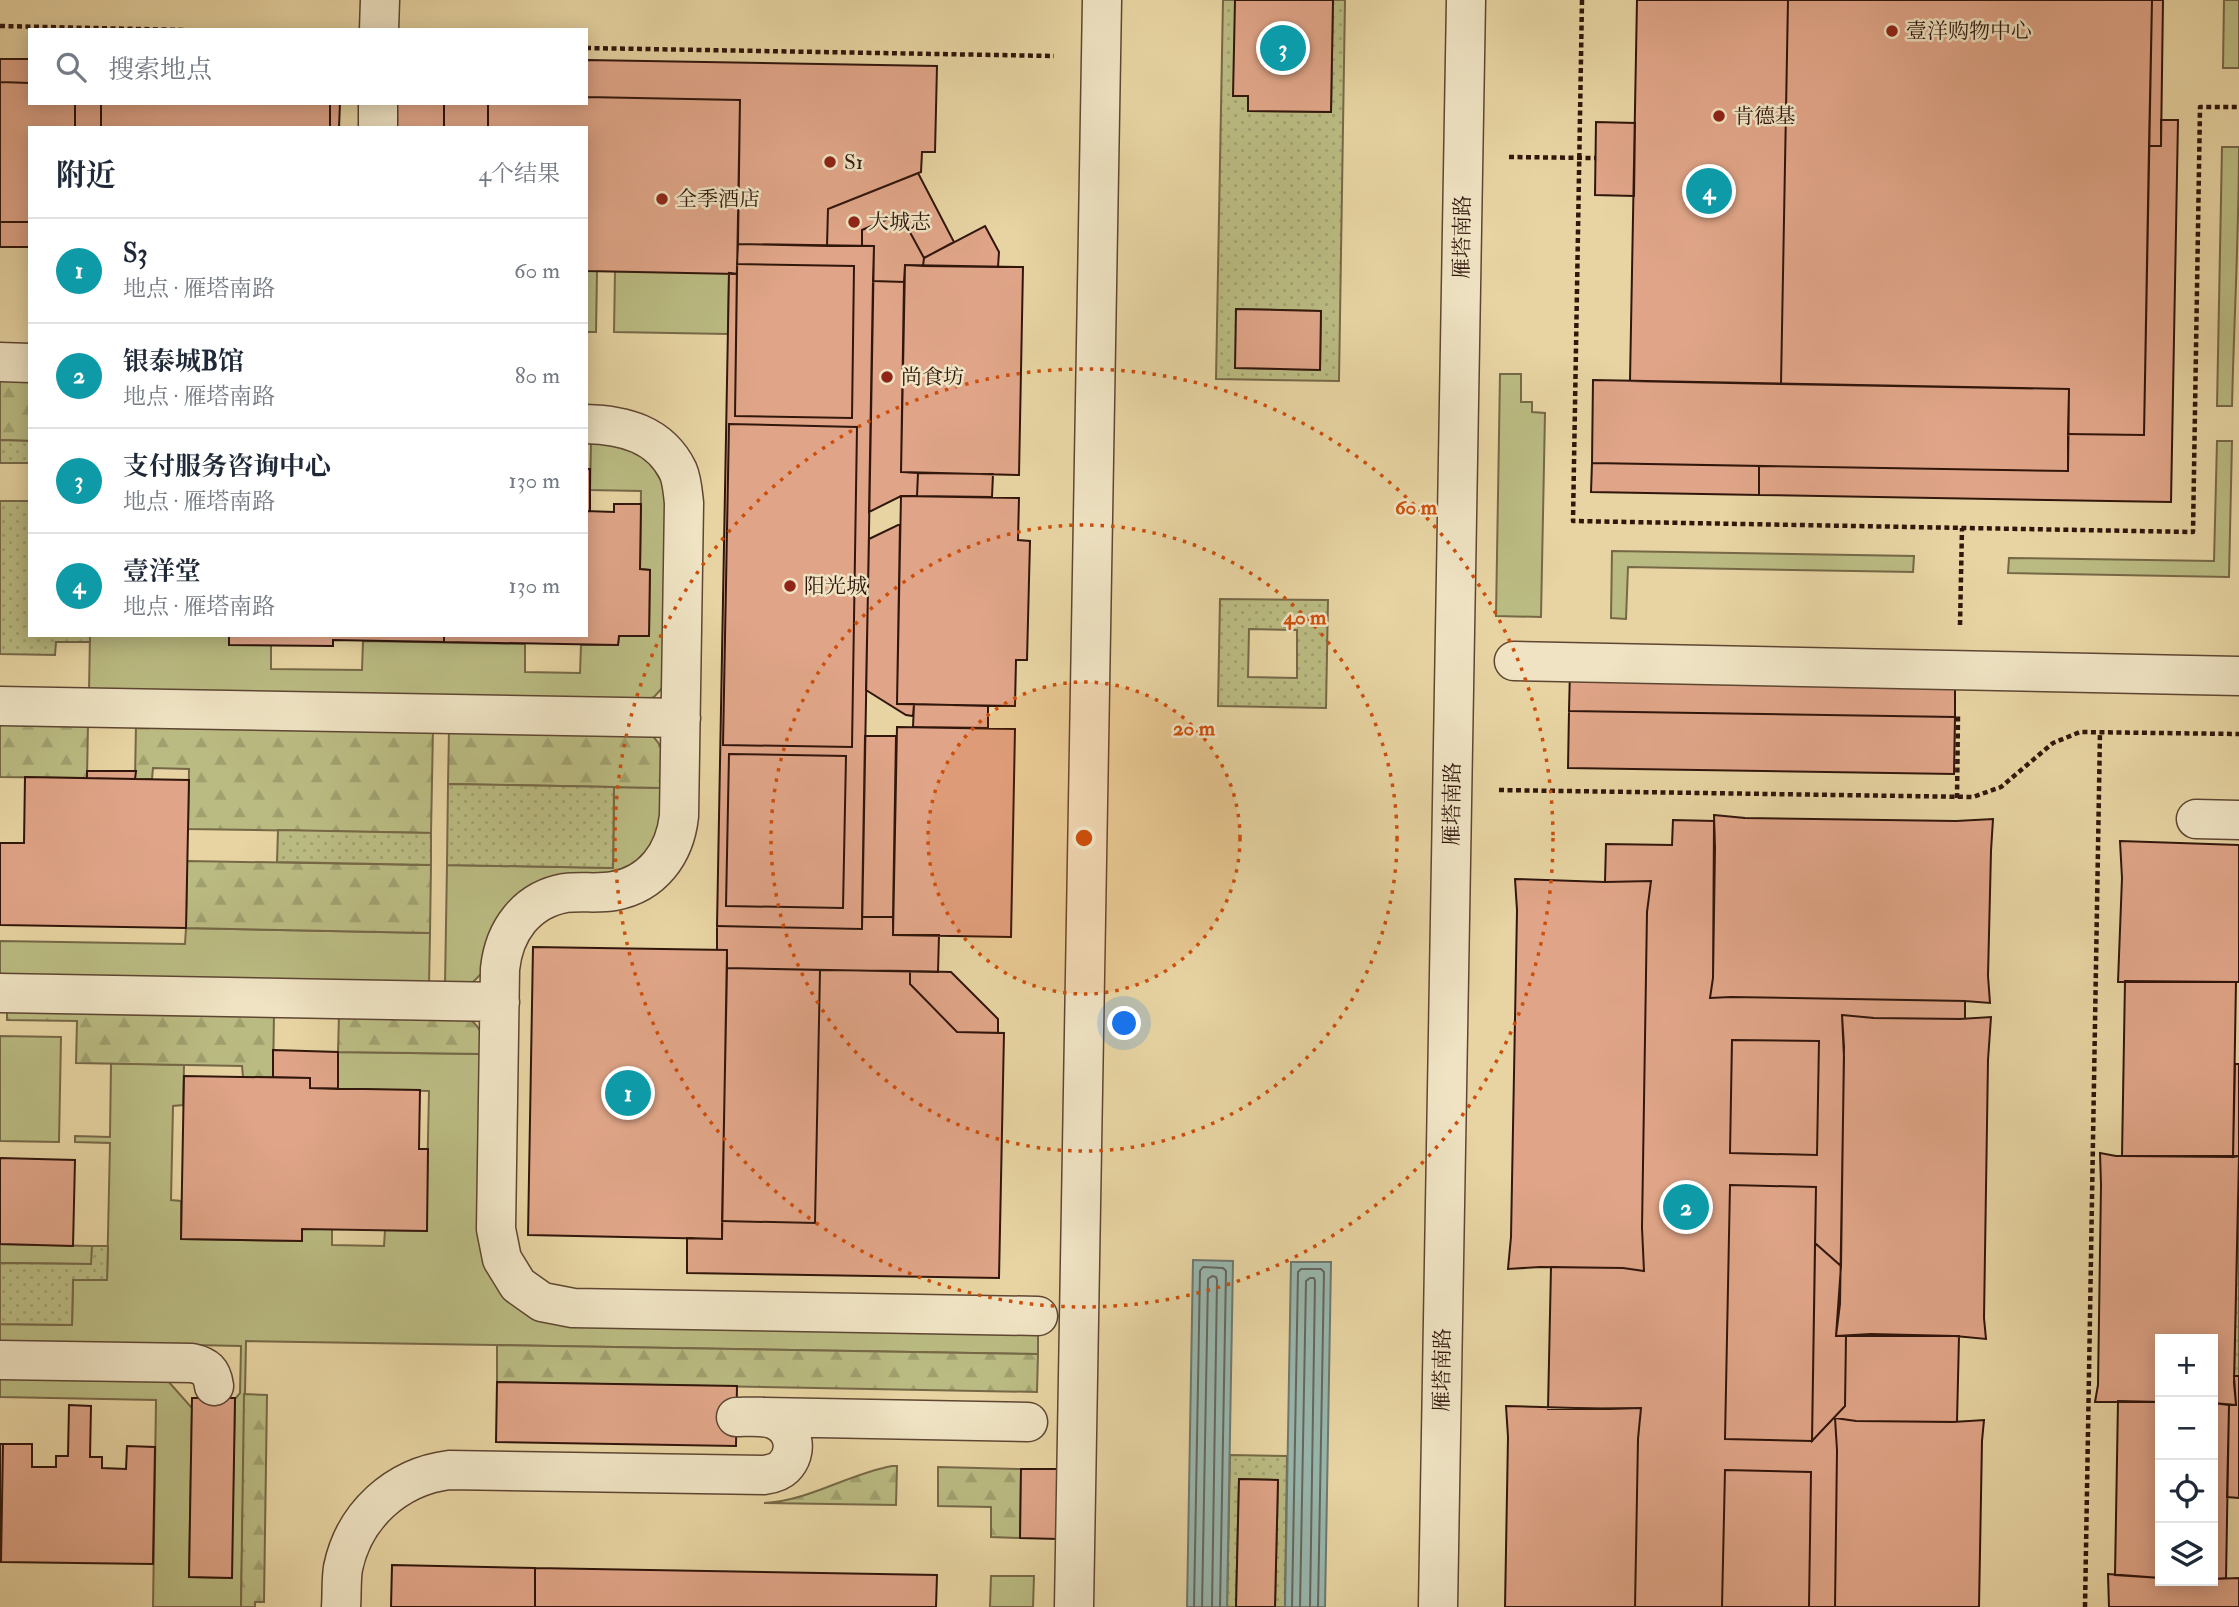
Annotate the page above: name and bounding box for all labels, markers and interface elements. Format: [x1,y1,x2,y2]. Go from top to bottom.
place label: 壹洋购物中心 [1906,18,2032,45]
pin: 3 [1260,22,1306,74]
marker: 壹洋购物中心 [1884,23,1900,39]
search box [28,28,588,105]
icon: search [52,48,90,86]
text: 搜索地点 [108,54,212,86]
place label: 肯德基 [1733,103,1796,130]
marker: 肯德基 [1711,108,1727,124]
place label: S1 [844,149,863,176]
marker: S1 [822,154,838,170]
text: 附近 [56,157,116,194]
text: 4个结果 [479,159,560,188]
pin: 4 [1686,165,1732,217]
place label: 全季酒店 [676,186,760,213]
marker: 全季酒店 [654,191,670,207]
street label: 雁塔南路 [1448,195,1477,279]
place label: 大城志 [868,209,931,236]
marker: 大城志 [846,214,862,230]
text: S3 [123,238,147,270]
text: 1 [75,256,83,285]
text: 60 m [514,256,560,285]
text: 地点 · 雁塔南路 [123,274,275,303]
text: 银泰城B馆 [123,346,244,378]
text: 2 [73,361,85,390]
text: 80 m [515,361,560,390]
place label: 尚食坊 [901,364,964,391]
marker: 尚食坊 [879,369,895,385]
text: 地点 · 雁塔南路 [123,382,275,411]
text: 支付服务咨询中心 [123,451,331,483]
text: 3 [75,466,83,495]
text: 130 m [508,466,560,495]
text: 地点 · 雁塔南路 [123,487,275,516]
text: 60 m [1395,494,1438,521]
text: 壹洋堂 [123,556,201,588]
text: 4 [73,571,85,600]
text: 130 m [508,571,560,600]
place label: 阳光城 [804,573,867,600]
marker: 阳光城 [782,578,798,594]
text: 地点 · 雁塔南路 [123,592,275,621]
text: 40 m [1283,604,1327,631]
text: 20 m [1173,715,1216,742]
street label: 雁塔南路 [1438,762,1467,846]
centre of rings [1072,826,1096,850]
your location [1107,1006,1141,1040]
pin: 1 [605,1067,651,1119]
pin: 2 [1663,1181,1709,1233]
street label: 雁塔南路 [1428,1328,1457,1412]
map controls [2155,1334,2218,1586]
button: + [2155,1334,2218,1397]
button: − [2155,1397,2218,1460]
button: locate [2155,1460,2218,1523]
button: layers [2155,1523,2218,1586]

